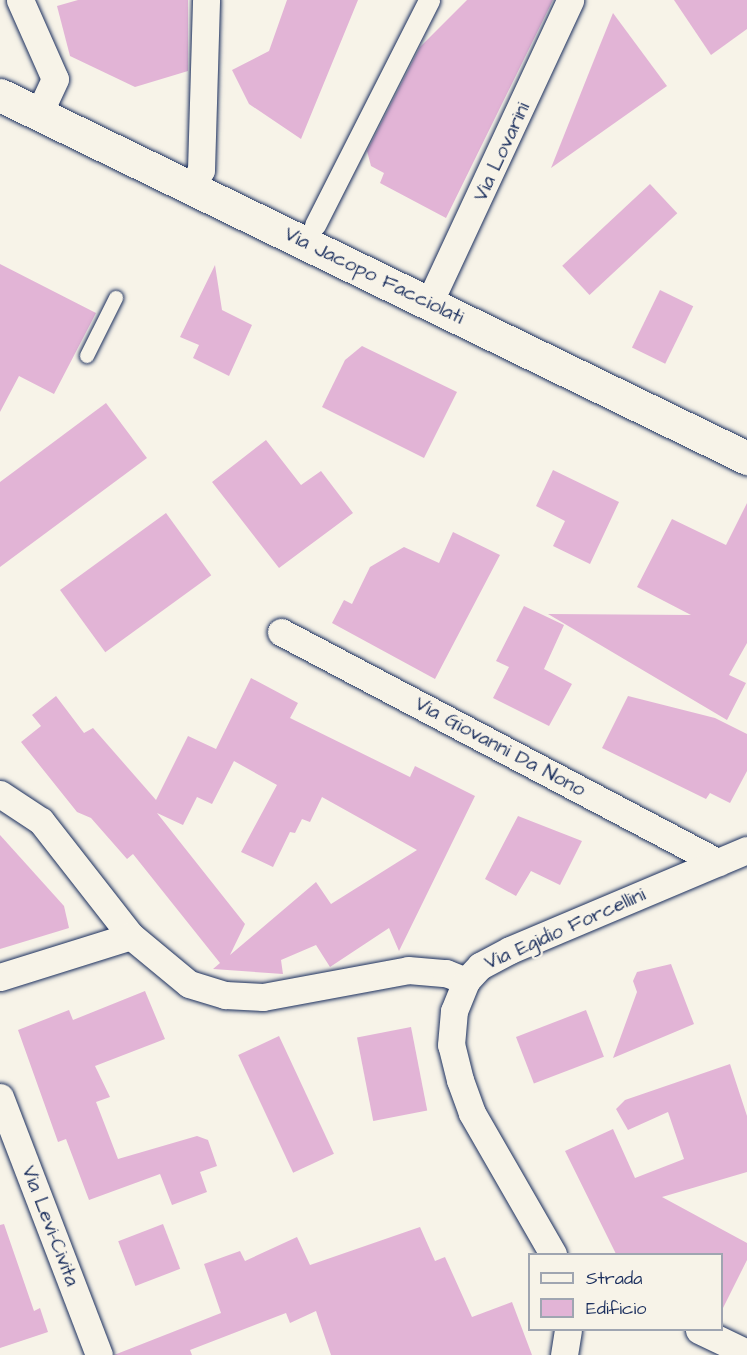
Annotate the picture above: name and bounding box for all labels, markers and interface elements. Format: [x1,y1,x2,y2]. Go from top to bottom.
street label: Via Lovarini [469,99,535,205]
street label: Via Jacopo Facciolati [280,222,468,330]
street label: Via Giovanni Da Nono [411,692,589,802]
street label: Via Egidio Forcellini [481,883,649,975]
street label: Via Levi-Civita [16,1162,84,1290]
legend [528,1253,723,1331]
text: Strada [586,1266,642,1291]
text: Edificio [586,1296,646,1321]

